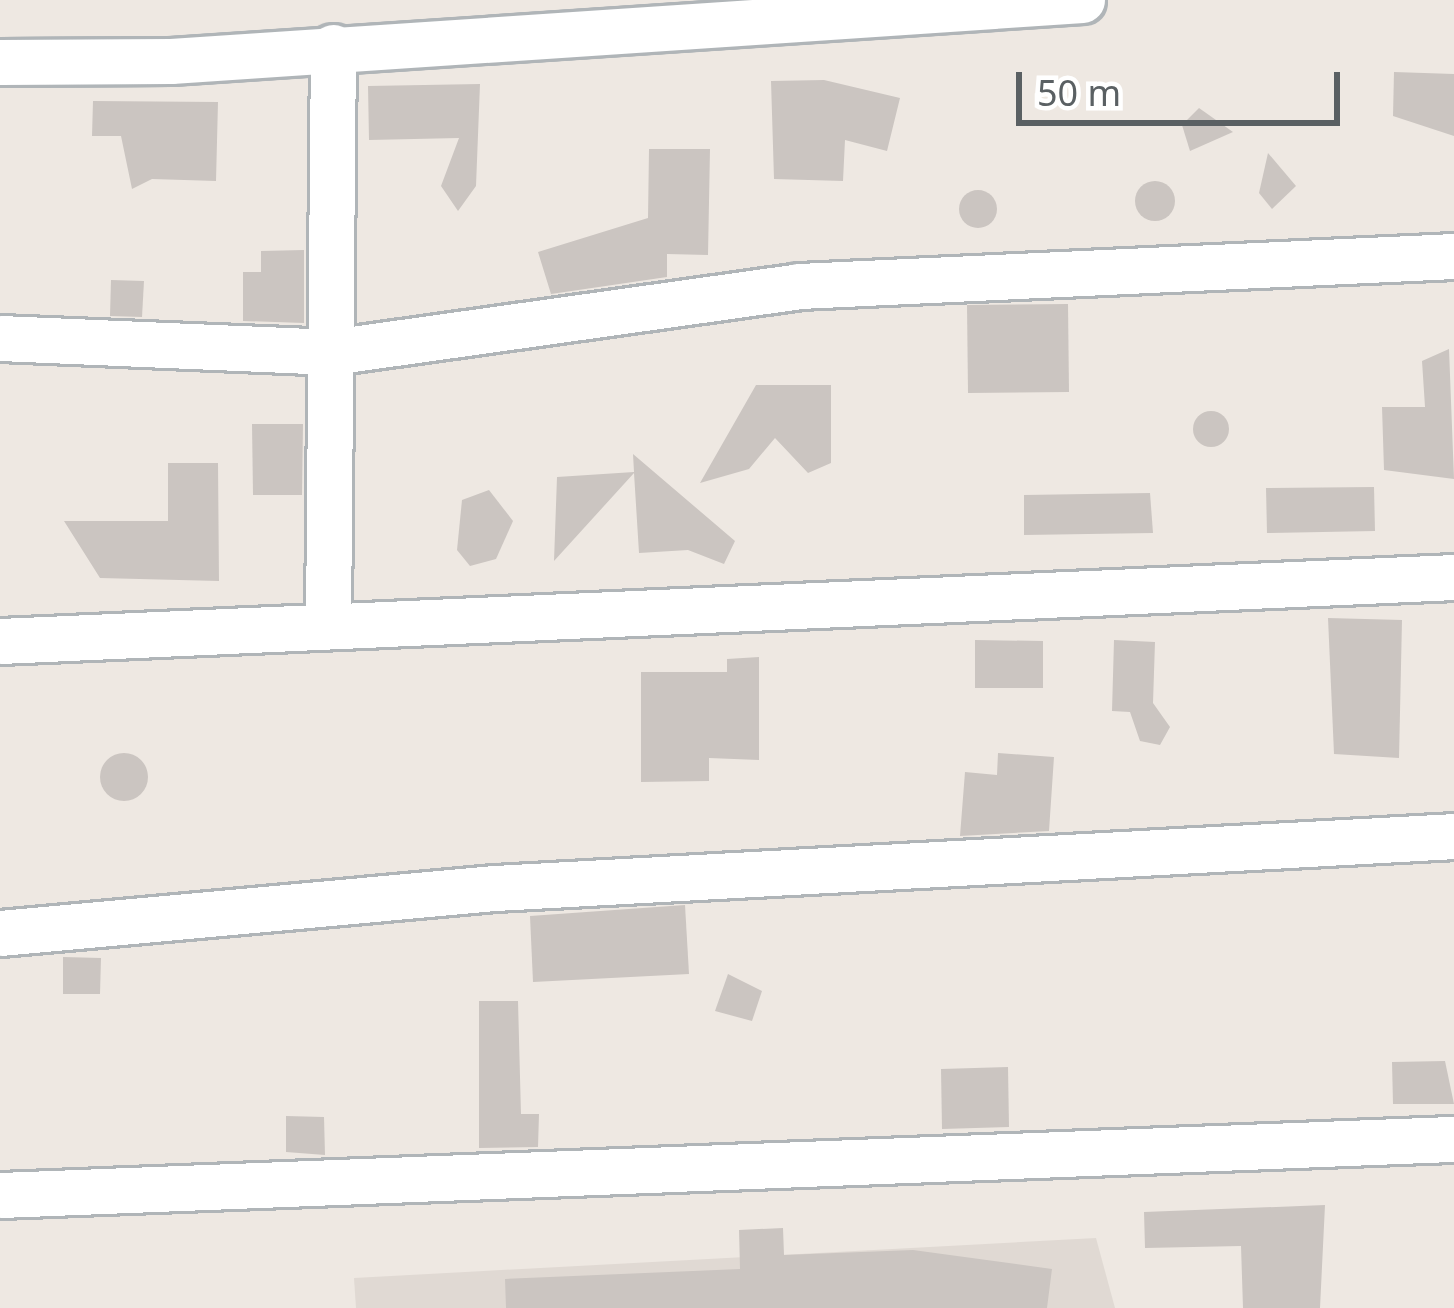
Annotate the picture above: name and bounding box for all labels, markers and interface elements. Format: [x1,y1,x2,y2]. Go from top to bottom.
scale bar [1022,48,1346,122]
text: 50 m [1037,68,1121,117]

